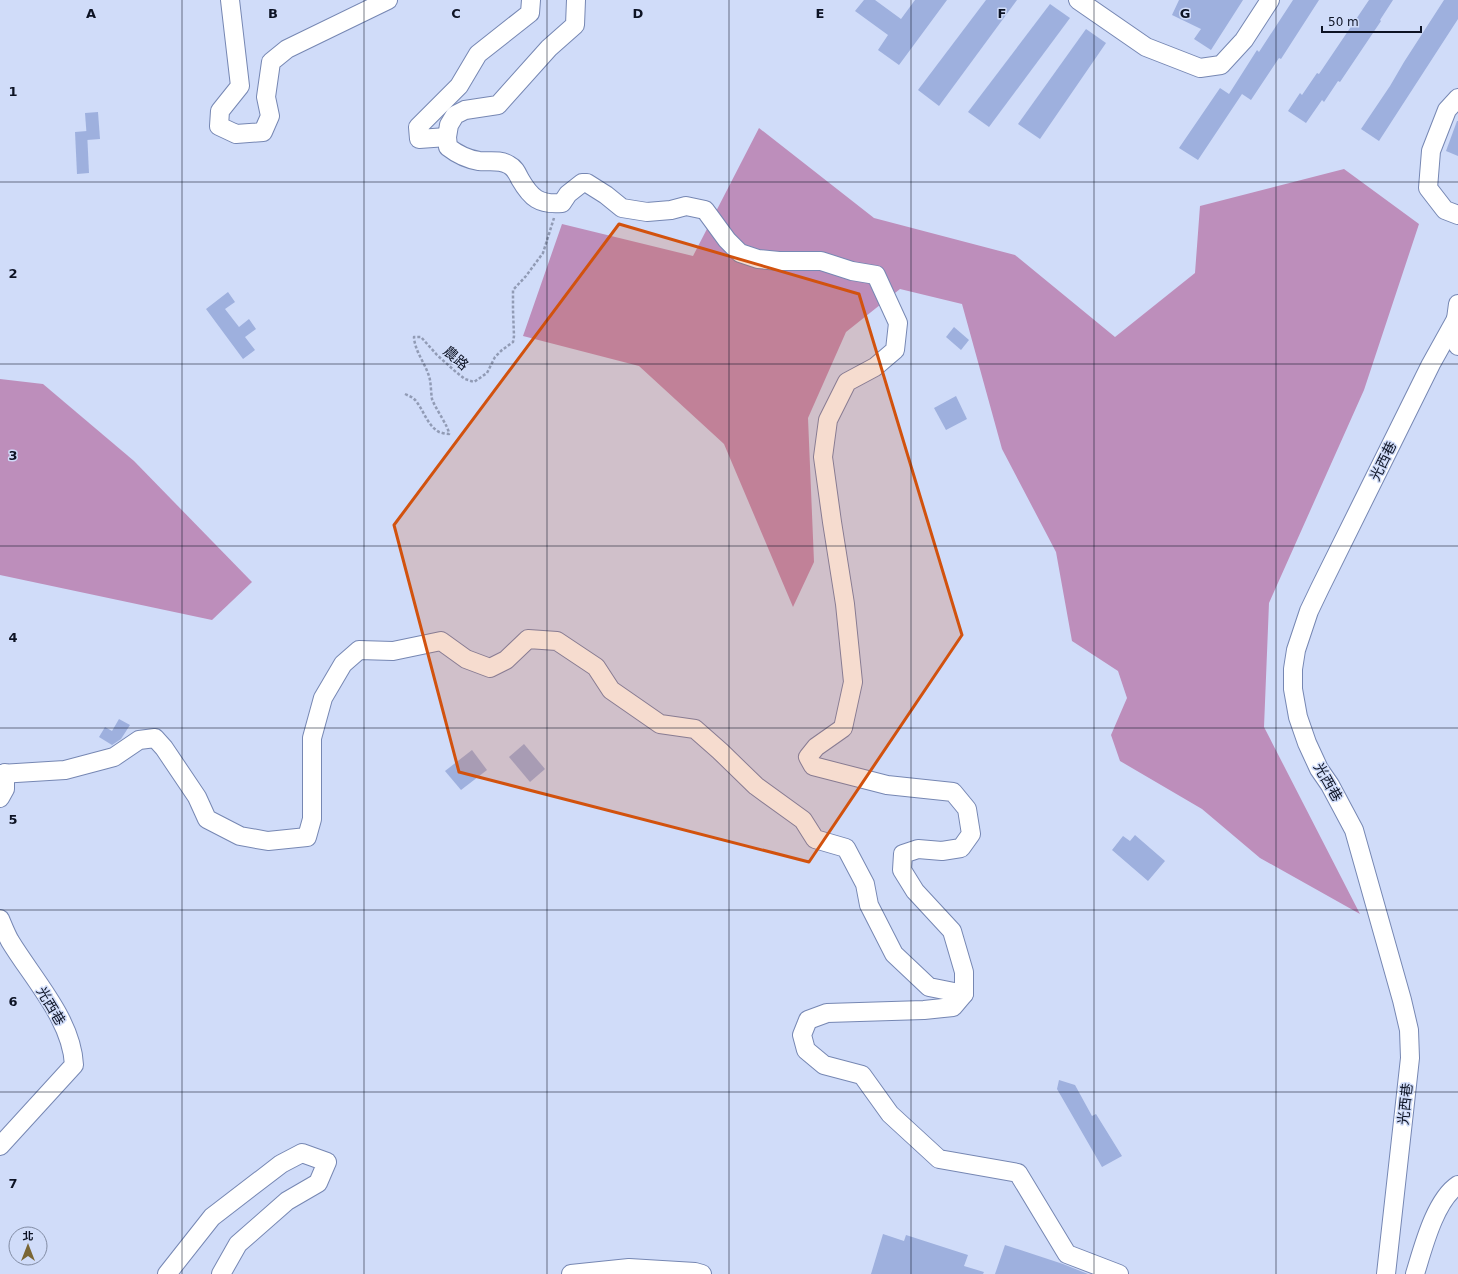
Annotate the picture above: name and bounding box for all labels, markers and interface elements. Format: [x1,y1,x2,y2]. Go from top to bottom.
text: A [86,6,96,21]
text: B [268,6,278,21]
text: C [451,6,461,21]
text: D [633,6,644,21]
text: E [816,6,824,21]
text: F [998,6,1006,21]
text: G [1180,6,1190,21]
scale bar [1322,8,1421,34]
text: 50 m [1328,15,1359,29]
text: 1 [8,84,18,99]
text: 2 [8,266,18,281]
street label: 農路 [440,343,472,373]
street label: 光西巷 [1367,439,1399,483]
text: 3 [8,448,18,463]
text: 4 [8,630,18,645]
street label: 光西巷 [1311,760,1345,804]
text: 5 [8,812,18,827]
street label: 光西巷 [33,984,69,1028]
text: 6 [8,994,18,1009]
street label: 光西巷 [1395,1082,1415,1126]
text: 7 [8,1176,18,1191]
north arrow [8,1226,48,1266]
text: 北 [23,1230,34,1243]

